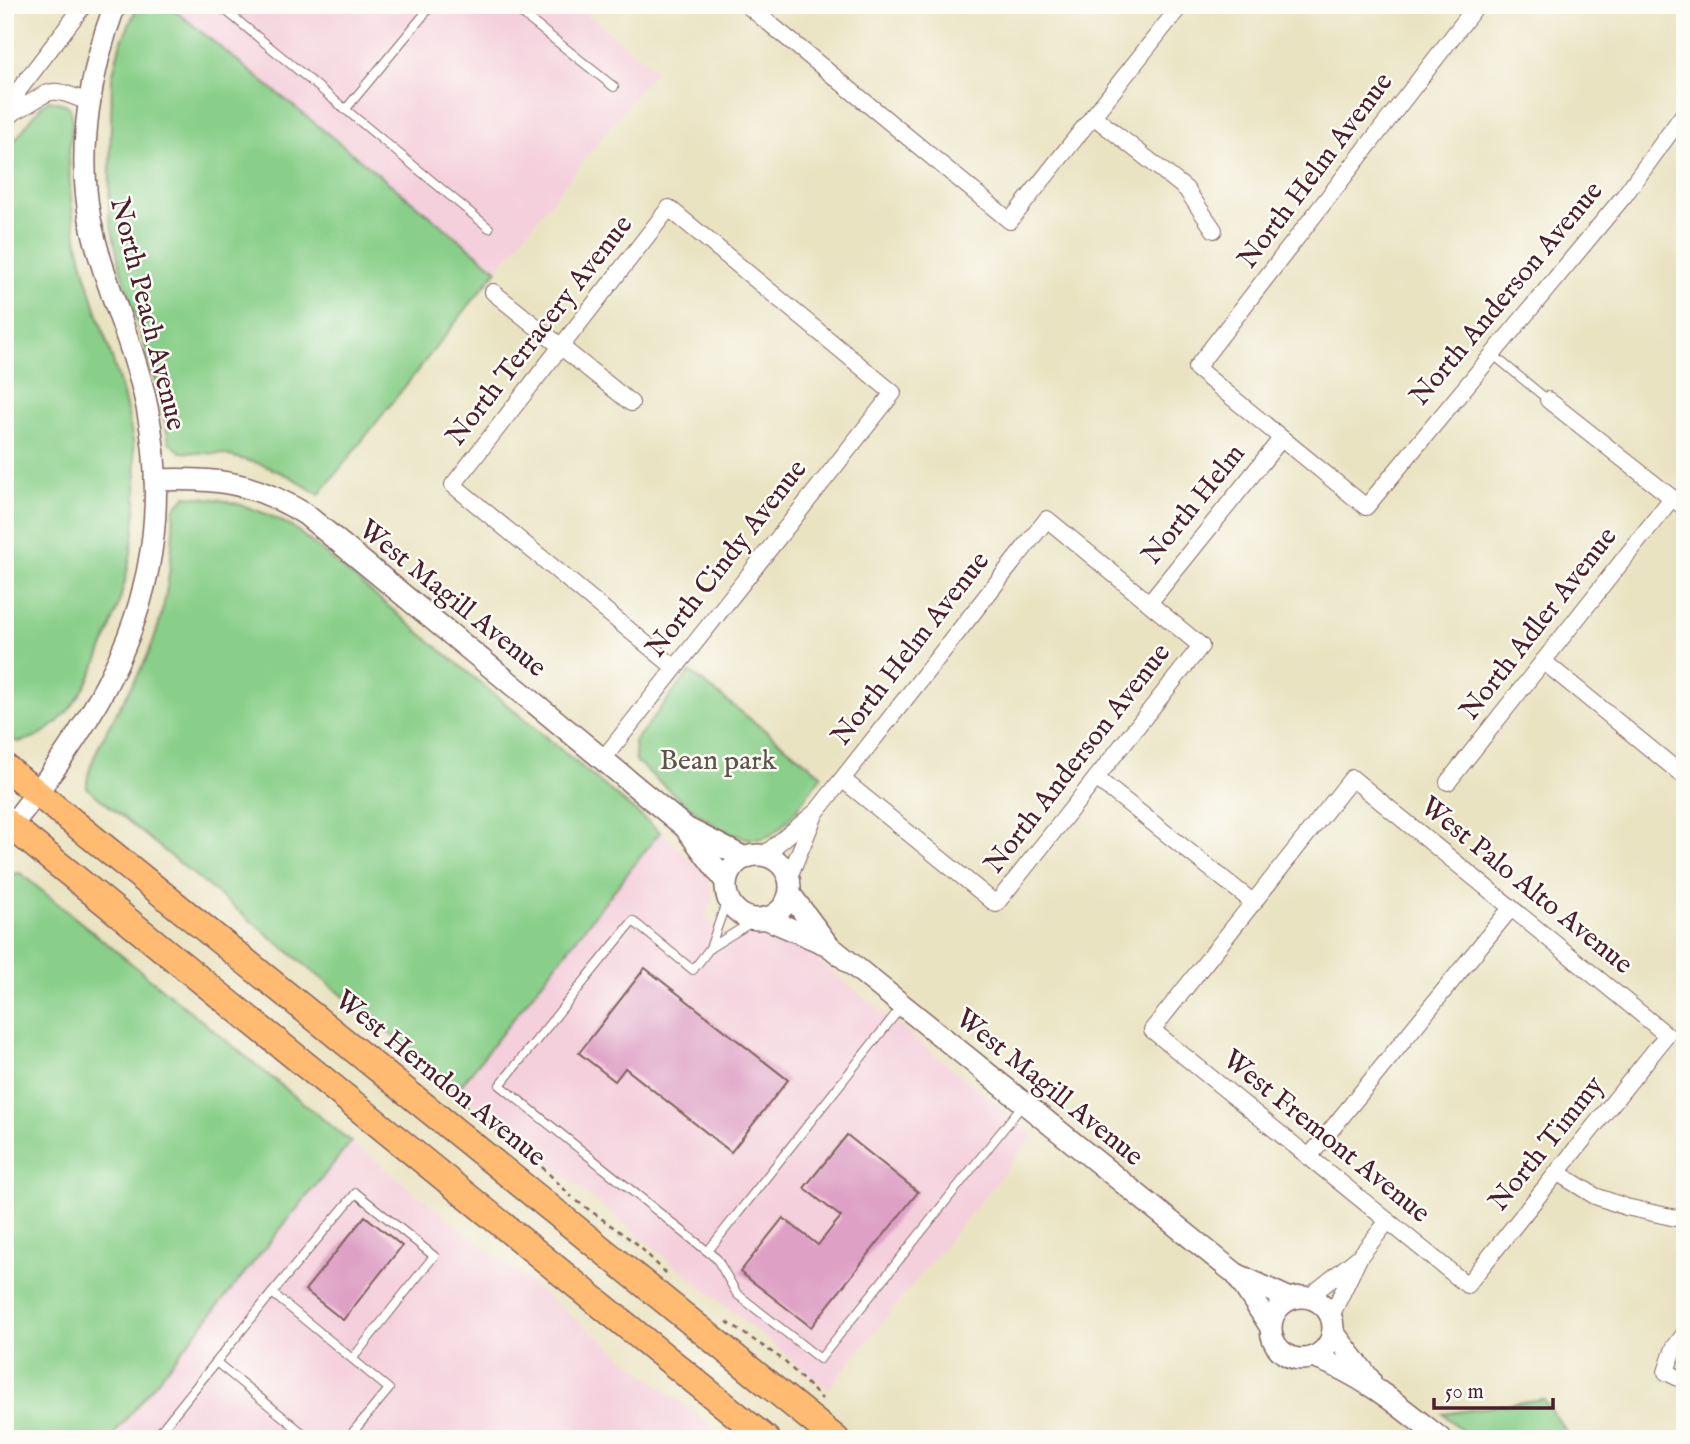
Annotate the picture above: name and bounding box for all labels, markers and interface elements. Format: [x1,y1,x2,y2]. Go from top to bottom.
street label: North Helm Avenue [1231,66,1401,276]
street label: North Anderson Avenue [1403,174,1611,414]
street label: North Peach Avenue [101,194,193,434]
street label: North Terracery Avenue [439,208,641,453]
street label: North Helm [1135,438,1253,572]
street label: North Cindy Avenue [639,453,815,665]
street label: West Magill Avenue [351,512,553,686]
street label: North Adler Avenue [1453,520,1625,728]
street label: North Helm Avenue [824,545,998,753]
street label: North Anderson Avenue [977,637,1179,881]
park label: Bean park [660,744,777,779]
street label: West Palo Alto Avenue [1413,790,1639,983]
street label: West Herndon Avenue [327,983,553,1175]
street label: West Magill Avenue [948,1001,1150,1175]
street label: West Fremont Avenue [1215,1043,1437,1232]
street label: North Timmy [1482,1069,1612,1219]
scale bar [1434,1367,1554,1411]
text: 50 m [1445,1379,1484,1406]

